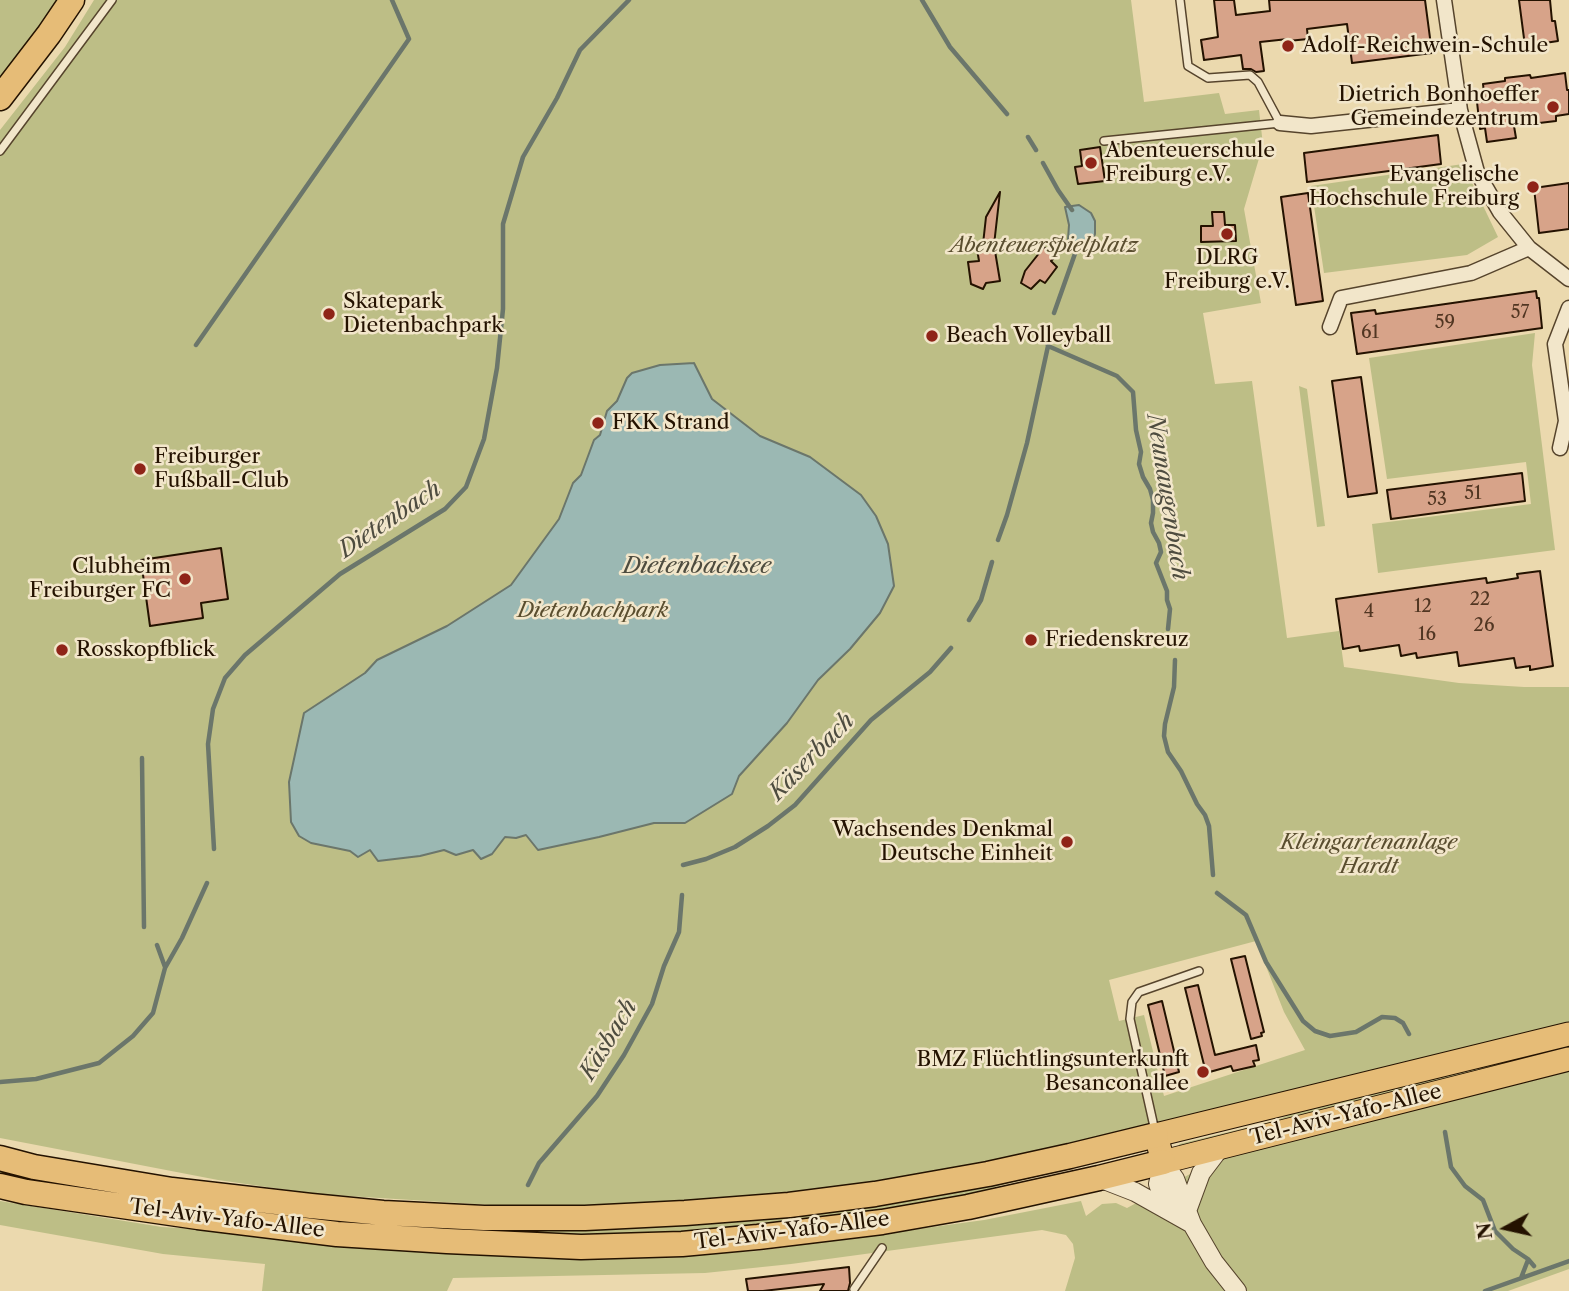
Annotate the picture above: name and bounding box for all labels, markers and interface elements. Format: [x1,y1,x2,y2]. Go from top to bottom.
place label: Adolf-Reichwein-Schule [1302,33,1548,59]
marker: Adolf-Reichwein-Schule [1280,38,1296,54]
place label: Dietrich Bonhoeffer Gemeindezentrum [1338,82,1539,132]
marker: Dietrich Bonhoeffer Gemeindezentrum [1545,99,1561,115]
place label: Abenteuerschule Freiburg e.V. [1105,138,1275,188]
marker: Abenteuerschule Freiburg e.V. [1083,155,1099,171]
place label: Evangelische Hochschule Freiburg [1309,162,1519,212]
marker: Evangelische Hochschule Freiburg [1525,179,1541,195]
marker: DLRG Freiburg e.V. [1219,226,1235,242]
park label: Abenteuerspielplatz [950,233,1138,259]
place label: DLRG Freiburg e.V. [1164,245,1290,295]
place label: Skatepark Dietenbachpark [343,289,503,339]
house number: 57 [1511,302,1529,324]
marker: Skatepark Dietenbachpark [321,306,337,322]
house number: 59 [1435,312,1455,334]
house number: 61 [1361,322,1379,344]
place label: Beach Volleyball [946,323,1111,349]
marker: Beach Volleyball [924,328,940,344]
place label: FKK Strand [612,410,730,436]
water label: Neunaugenbach [1140,412,1194,582]
marker: FKK Strand [590,415,606,431]
place label: Freiburger Fußball-Club [154,444,289,494]
marker: Freiburger Fußball-Club [132,461,148,477]
water label: Dietenbach [333,476,447,564]
house number: 51 [1464,483,1482,505]
house number: 53 [1427,489,1447,511]
water label: Dietenbachsee [623,552,771,580]
place label: Clubheim Freiburger FC [29,554,171,604]
marker: Clubheim Freiburger FC [177,571,193,587]
house number: 22 [1470,589,1490,611]
house number: 12 [1414,596,1432,618]
park label: Dietenbachpark [518,598,668,624]
house number: 4 [1364,601,1374,623]
house number: 26 [1474,615,1494,637]
house number: 16 [1418,624,1436,646]
place label: Friedenskreuz [1045,627,1189,653]
marker: Friedenskreuz [1023,632,1039,648]
place label: Rosskopfblick [76,637,215,663]
marker: Rosskopfblick [54,642,70,658]
water label: Käserbach [764,708,860,806]
place label: Wachsendes Denkmal Deutsche Einheit [832,817,1053,867]
park label: Kleingartenanlage Hardt [1281,830,1457,880]
marker: Wachsendes Denkmal Deutsche Einheit [1059,834,1075,850]
water label: Käsbach [574,995,644,1085]
place label: BMZ Flüchtlingsunterkunft Besanconallee [917,1047,1189,1097]
marker: BMZ Flüchtlingsunterkunft Besanconallee [1195,1064,1211,1080]
street label: Tel-Aviv-Yafo-Allee [1248,1079,1444,1151]
north arrow [1471,1193,1541,1263]
street label: Tel-Aviv-Yafo-Allee [128,1195,326,1243]
street label: Tel-Aviv-Yafo-Allee [693,1207,891,1255]
text: N [1472,1221,1497,1241]

